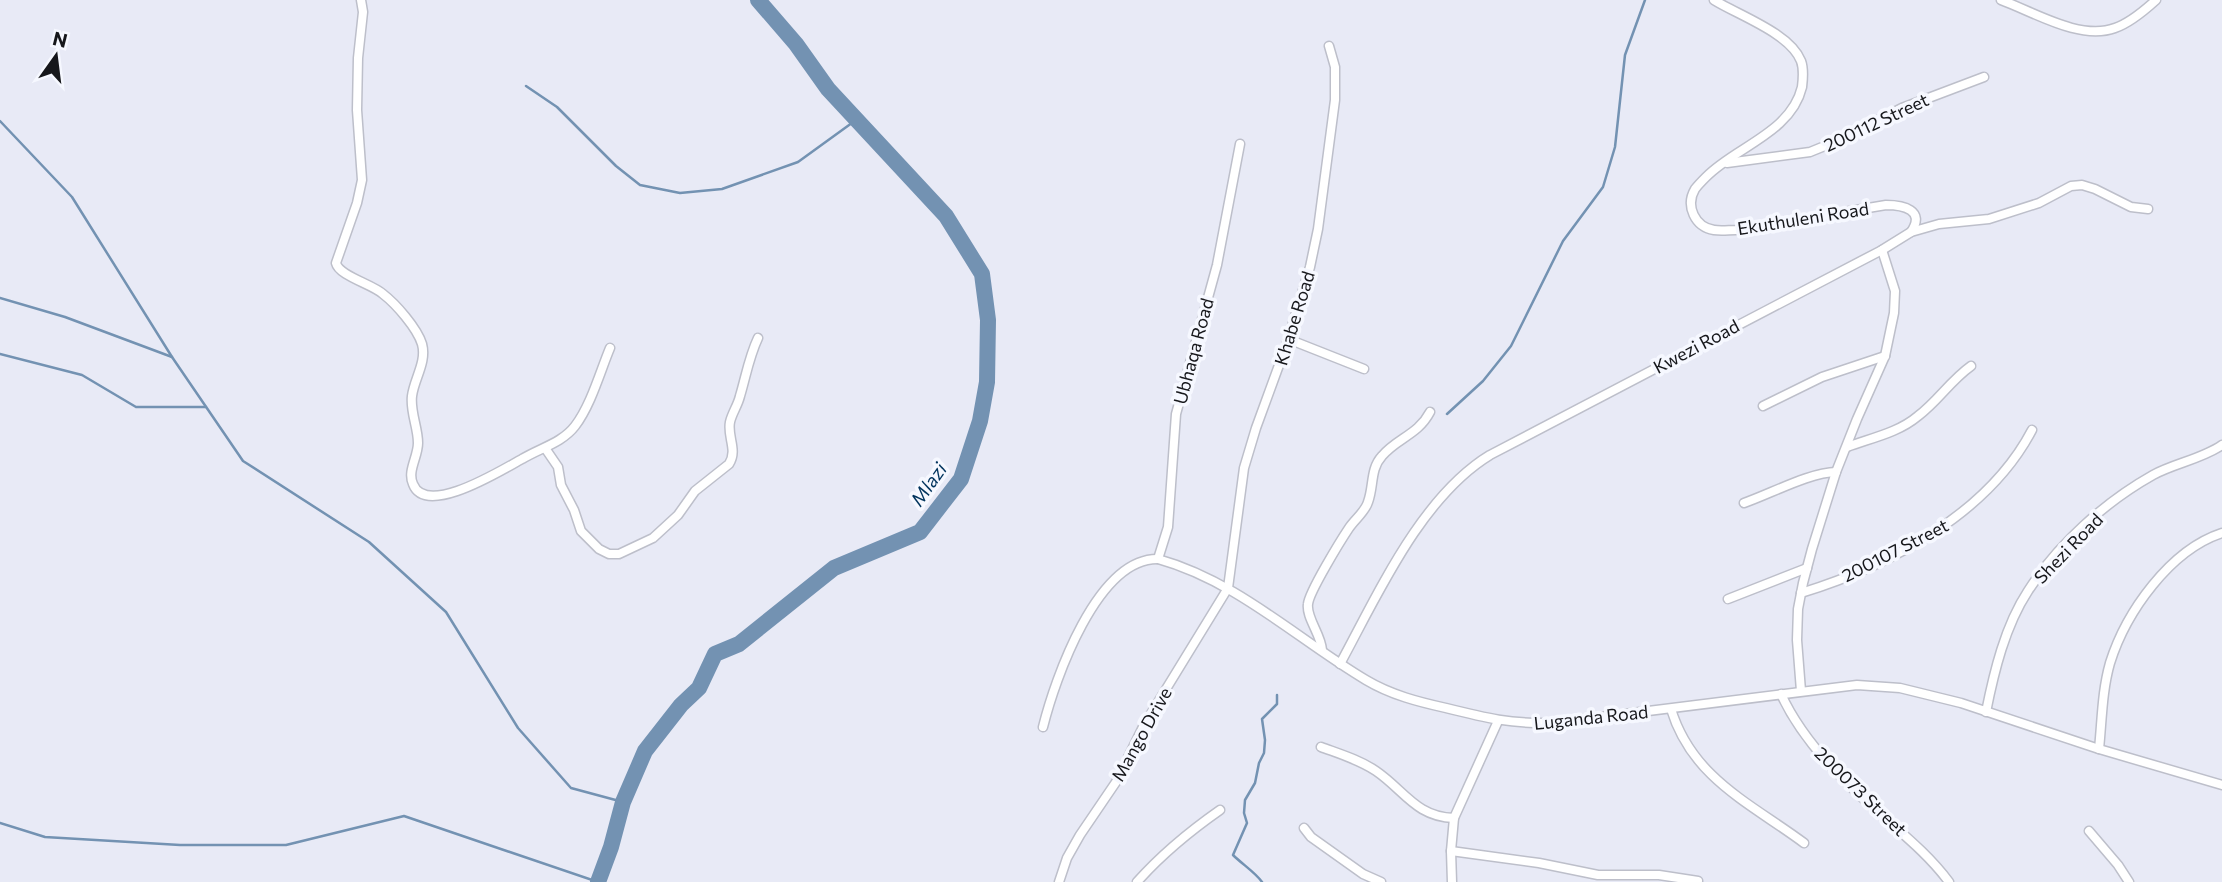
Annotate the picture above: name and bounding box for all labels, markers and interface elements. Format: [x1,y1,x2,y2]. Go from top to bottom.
north arrow [21,21,91,91]
text: N [51,26,70,52]
street label: 200112 Street [1820,88,1932,156]
street label: Ekuthuleni Road [1736,197,1870,239]
street label: Khabe Road [1269,268,1319,368]
street label: Ubhaqa Road [1168,296,1218,406]
street label: Kwezi Road [1649,314,1743,378]
water label: Mlazi [905,457,952,510]
street label: Shezi Road [2029,508,2107,588]
street label: 200107 Street [1838,514,1952,586]
street label: Mango Drive [1106,683,1176,785]
street label: Luganda Road [1533,700,1649,734]
street label: 200073 Street [1810,742,1912,840]

